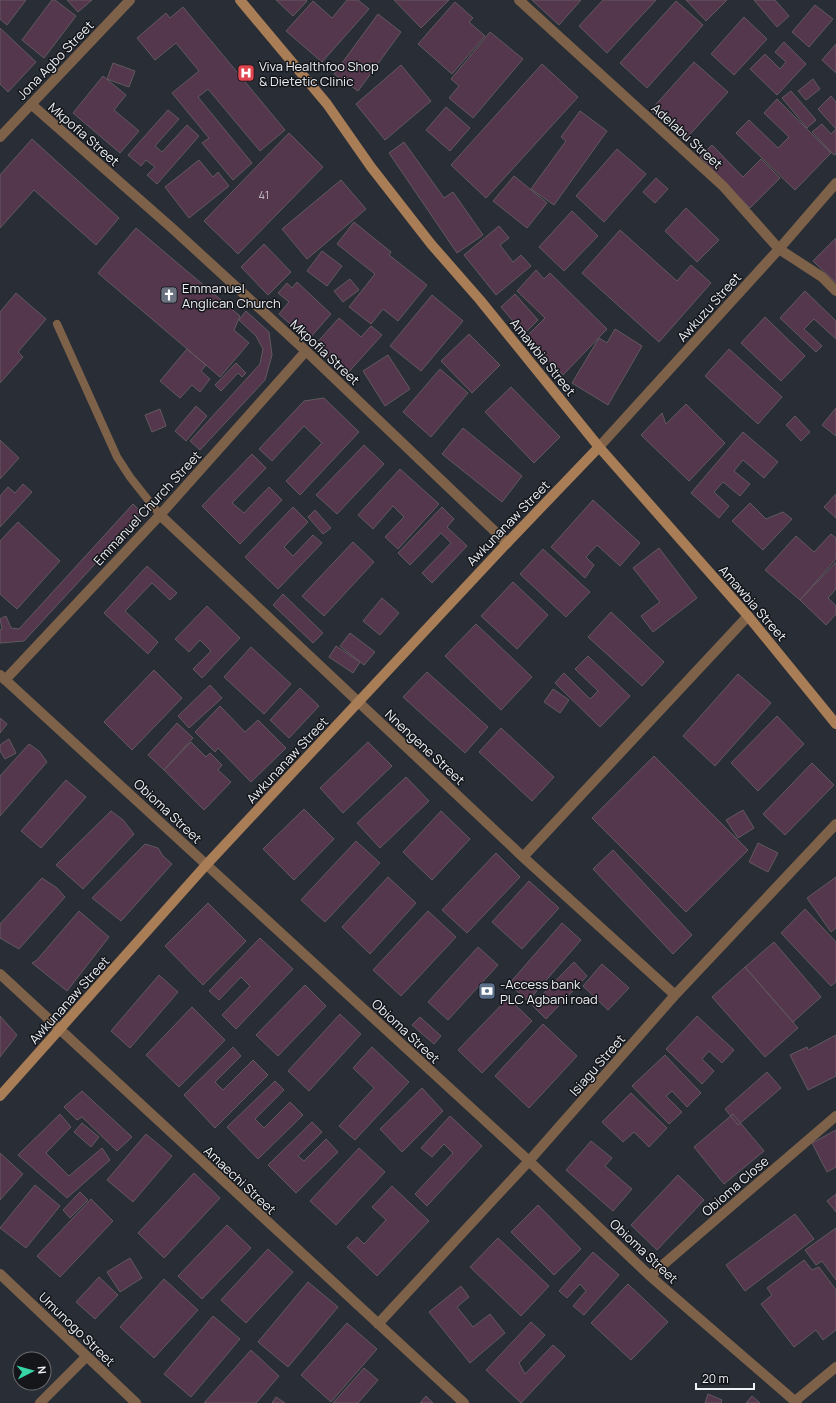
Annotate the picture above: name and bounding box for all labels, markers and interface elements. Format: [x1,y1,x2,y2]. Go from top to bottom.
street label: Jona Agbo Street [13,17,97,103]
place label: Viva Healthfoo Shop & Dietetic Clinic [259,57,379,90]
hospital icon: Viva Healthfoo Shop & Dietetic Clinic [236,63,256,83]
street label: Mkpofia Street [45,98,123,170]
street label: Adelabu Street [648,99,726,173]
house number: 41 [259,187,269,202]
street label: Awkuzu Street [673,269,745,345]
place label: Emmanuel Anglican Church [182,279,281,312]
church icon: Emmanuel Anglican Church [159,285,179,305]
street label: Amawbia Street [506,314,580,400]
street label: Mkpofia Street [286,315,364,389]
street label: Emmanuel Church Street [89,447,205,569]
street label: Awkunanaw Street [463,476,553,570]
street label: Amawbia Street [715,561,791,645]
street label: Nnengene Street [381,705,469,789]
street label: Awkunanaw Street [242,713,332,807]
street label: Obioma Street [130,775,206,847]
street label: Awkunanaw Street [25,952,113,1048]
place label: -Access bank PLC Agbani road [500,975,598,1008]
bank icon: -Access bank PLC Agbani road [477,981,497,1001]
street label: Obioma Street [368,995,444,1067]
street label: Isiagu Street [565,1030,629,1100]
street label: Amaechi Street [200,1142,280,1218]
street label: Obioma Close [698,1152,773,1220]
street label: Obioma Street [606,1215,682,1287]
street label: Umunogo Street [35,1288,119,1370]
north arrow [12,1351,52,1391]
text: N [35,1365,50,1375]
scale bar [696,1365,754,1391]
text: 20 m [702,1370,729,1387]

